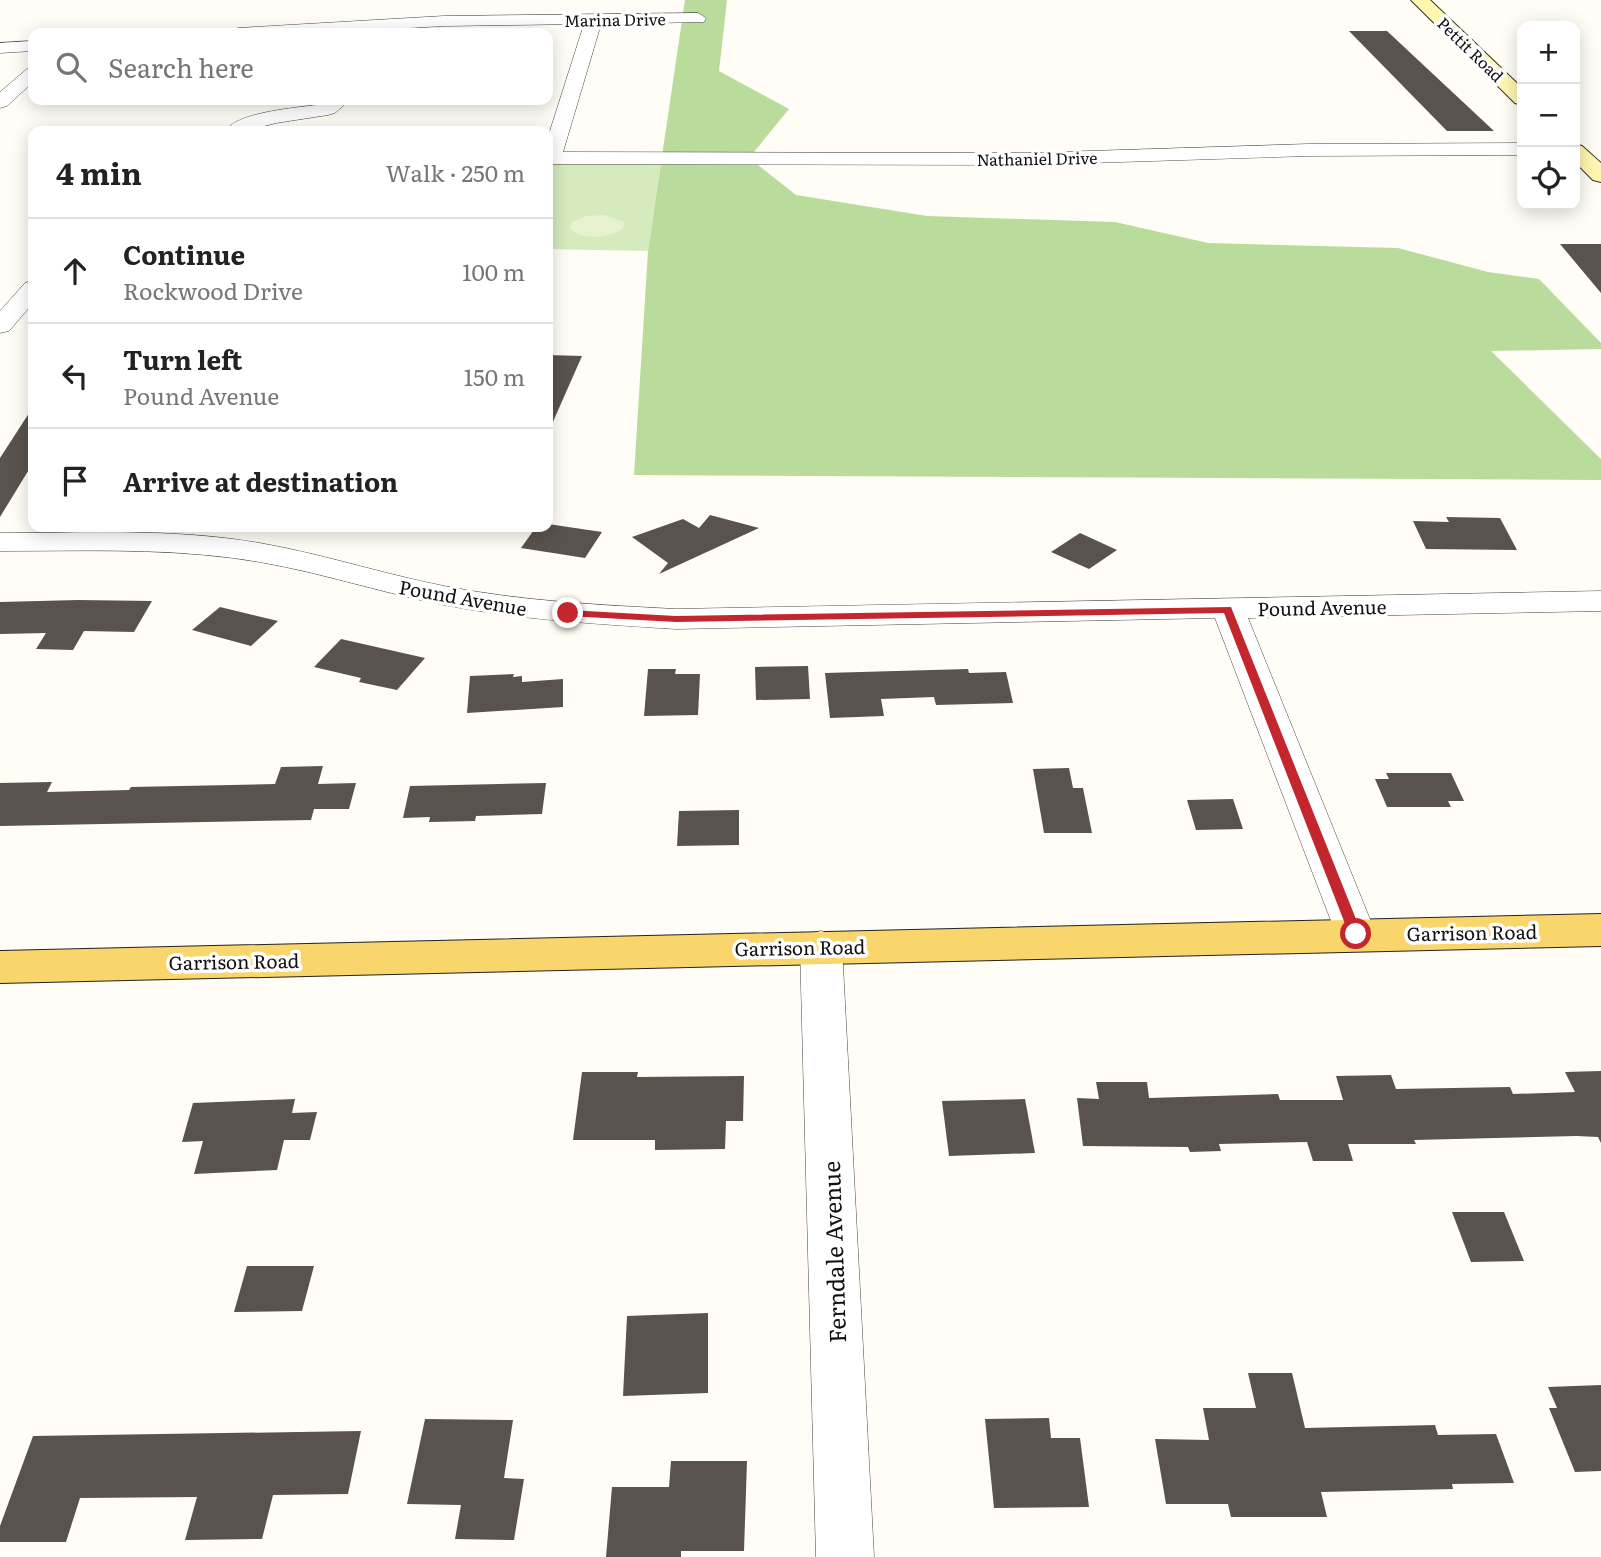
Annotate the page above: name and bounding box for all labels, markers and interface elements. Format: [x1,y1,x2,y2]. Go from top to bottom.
street label: Marina Drive [564,6,666,32]
street label: Pettit Road [1432,11,1510,87]
map controls [1517,21,1580,210]
button: + [1517,21,1580,84]
search box [28,28,553,105]
text: Search here [108,47,254,86]
icon: search [52,48,90,86]
button: − [1517,84,1580,147]
street label: Nathaniel Drive [976,145,1098,171]
button: locate [1517,147,1580,210]
text: 4 min [56,150,142,194]
text: Walk · 250 m [386,155,525,189]
text: Continue [123,234,245,273]
icon: ahead [56,252,94,290]
text: 100 m [462,254,525,288]
text: Rockwood Drive [123,273,303,307]
text: Turn left [123,339,242,378]
icon: left [56,357,94,395]
text: 150 m [464,359,525,393]
text: Pound Avenue [123,378,279,412]
text: Arrive at destination [123,461,398,500]
icon: arrive [56,462,94,500]
street label: Pound Avenue [397,572,529,622]
street label: Pound Avenue [1257,592,1387,622]
route end [552,597,583,628]
street label: Garrison Road [1406,917,1538,947]
route start [1340,918,1371,949]
street label: Garrison Road [734,932,866,962]
street label: Garrison Road [168,946,300,976]
street label: Ferndale Avenue [813,1160,853,1344]

